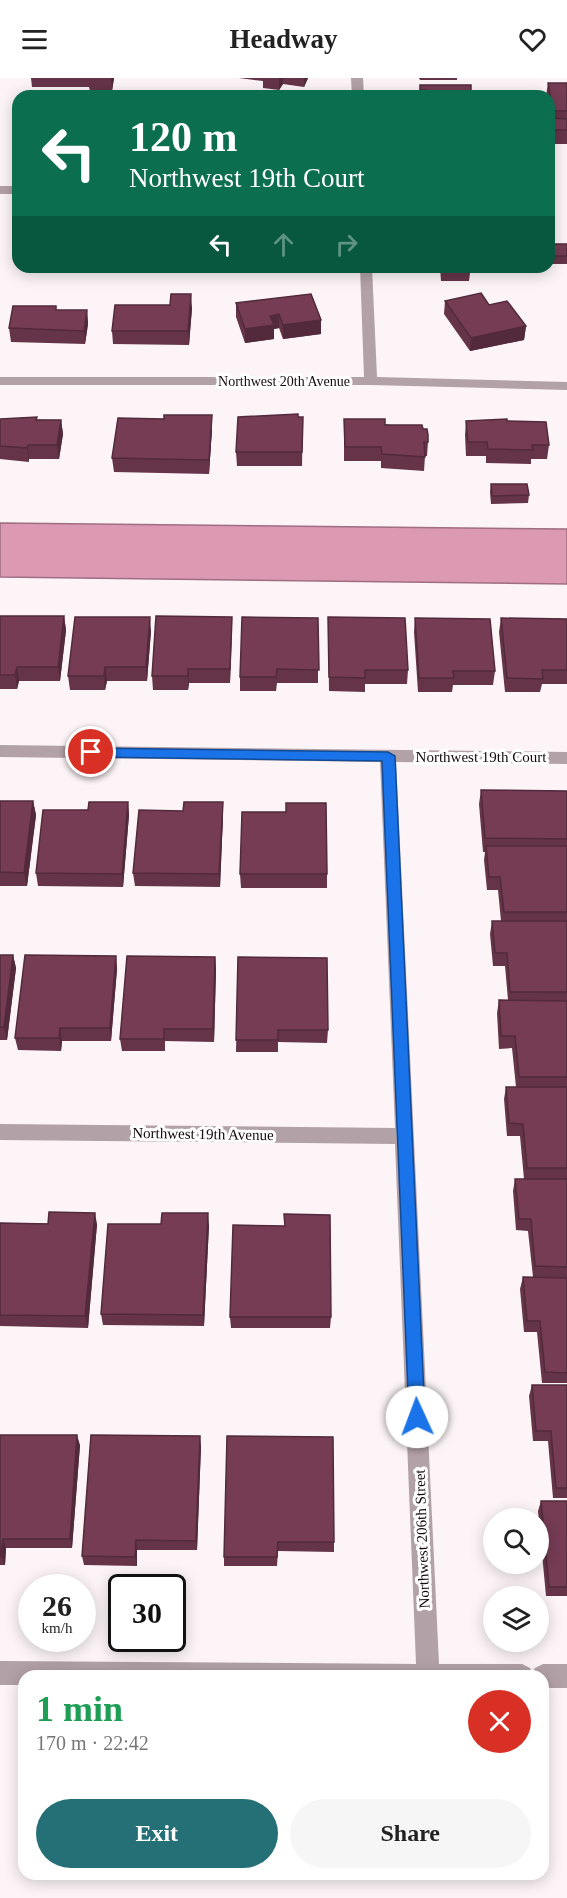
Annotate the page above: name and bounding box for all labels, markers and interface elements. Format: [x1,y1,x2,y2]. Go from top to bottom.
icon: menu [18,23,51,56]
icon: heart [516,23,549,56]
text: Headway [230,24,338,54]
icon: left [30,114,108,192]
text: 120 m [129,114,238,160]
text: Northwest 19th Court [129,163,365,193]
icon: left [204,228,237,261]
icon: ahead [267,228,300,261]
icon: right [330,228,363,261]
street label: Northwest 20th Avenue [218,374,350,389]
pin [65,726,116,777]
icon: arrive [74,735,107,768]
street label: Northwest 19th Court [416,749,547,765]
street label: Northwest 19th Avenue [132,1125,274,1143]
position arrow [385,1385,449,1449]
street label: Northwest 206th Street [412,1468,432,1609]
map controls [483,1508,549,1652]
button: search [483,1508,549,1574]
speed limit sign: 30 [108,1574,186,1652]
button: layers [483,1586,549,1652]
text: 26 [42,1589,72,1622]
text: km/h [42,1620,72,1636]
text: 1 min [36,1689,123,1729]
button: close [468,1690,531,1753]
text: 170 m · 22:42 [36,1732,149,1754]
button: Exit [36,1799,278,1868]
button: Share [290,1799,531,1868]

